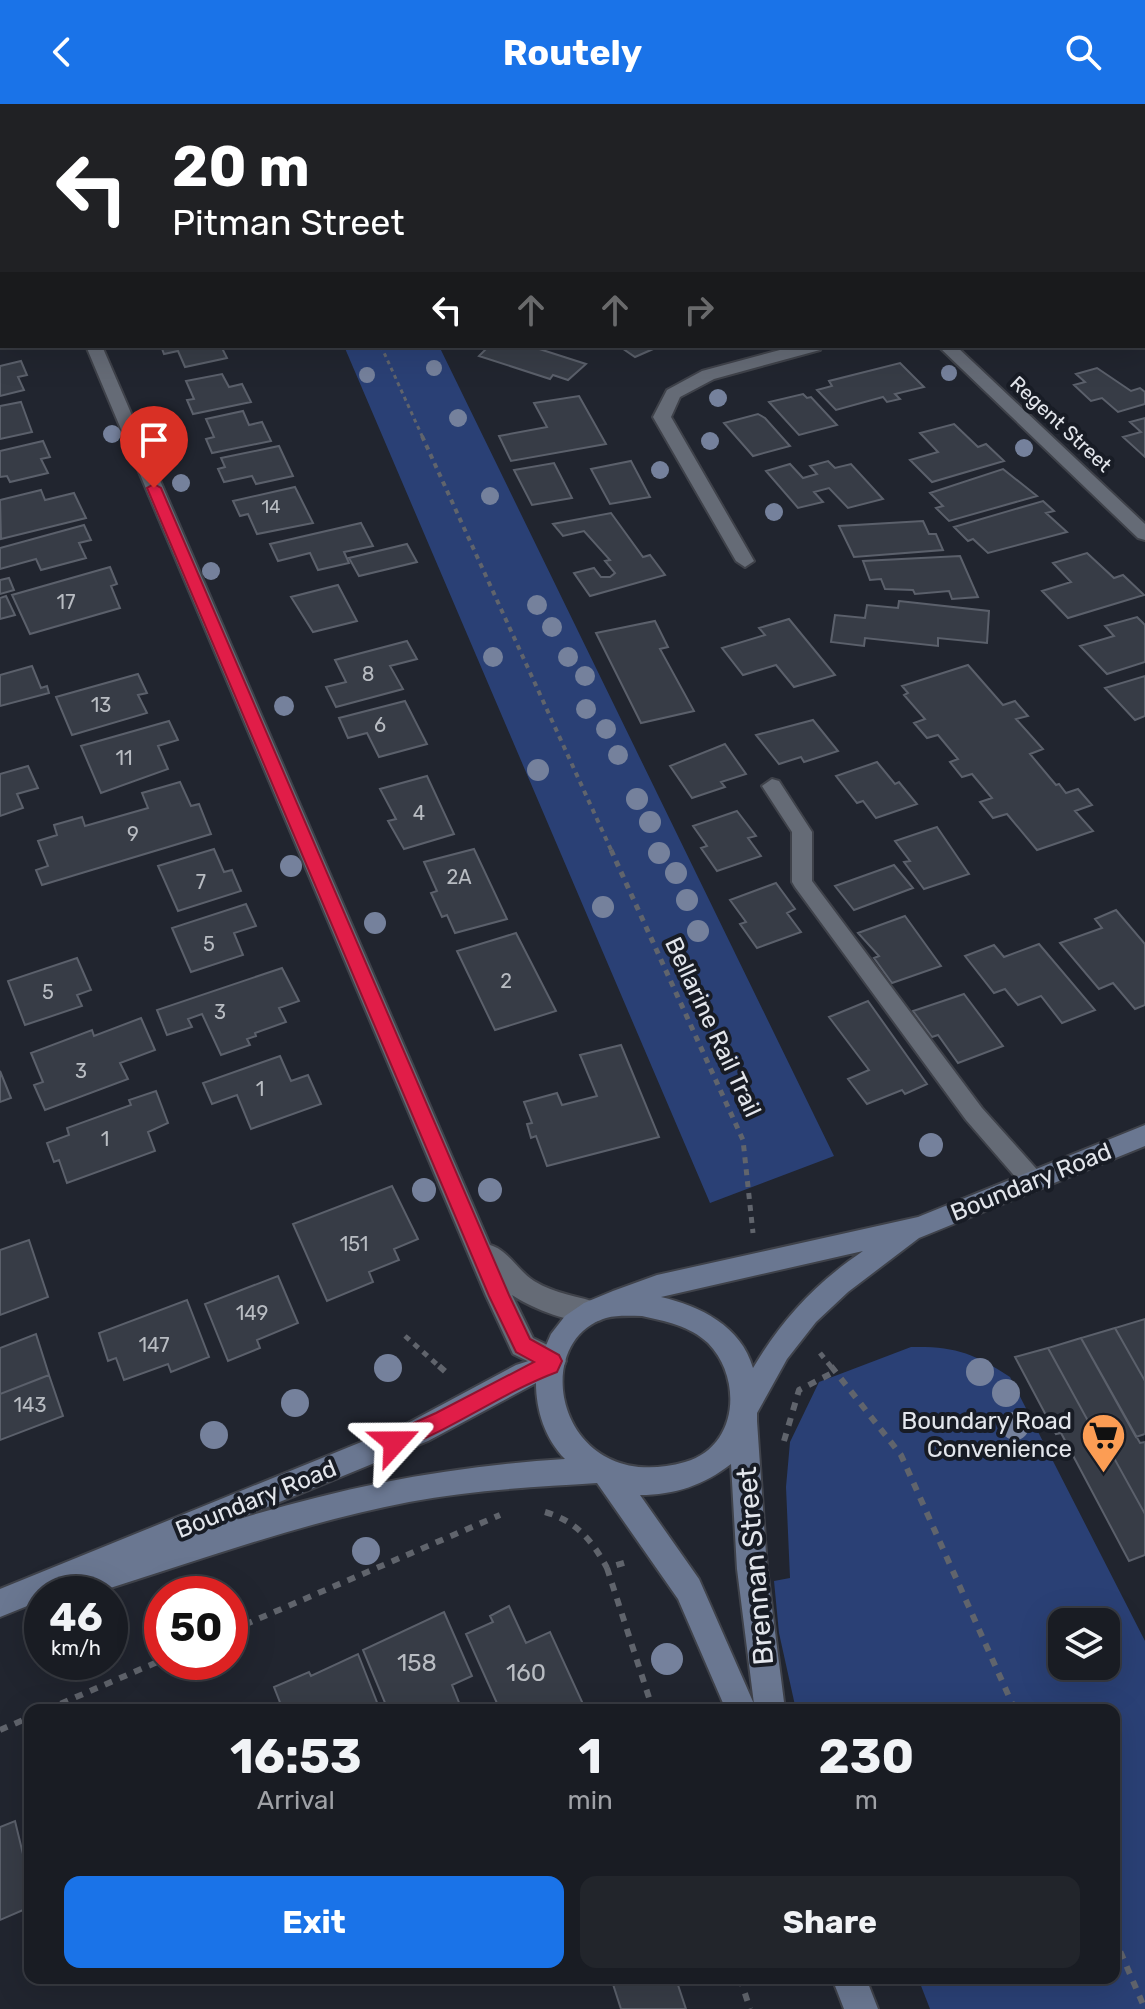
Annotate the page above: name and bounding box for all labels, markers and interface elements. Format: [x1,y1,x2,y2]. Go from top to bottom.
icon: back [40,30,84,74]
icon: search [1061,30,1105,74]
text: Routely [503,31,642,74]
text: 20 m [172,134,310,200]
icon: left [40,136,144,240]
text: Pitman Street [172,201,405,244]
icon: left [425,288,469,332]
icon: ahead [509,288,553,332]
icon: ahead [593,288,637,332]
icon: right [677,288,721,332]
street label: Regent Street [1005,371,1117,477]
pin [120,406,188,488]
icon: arrive [132,418,176,462]
house number: 14 [262,496,280,518]
house number: 17 [57,590,75,614]
house number: 8 [362,662,374,686]
house number: 13 [91,693,111,717]
house number: 6 [374,713,386,737]
house number: 11 [115,746,133,770]
house number: 4 [413,801,425,825]
house number: 9 [127,822,139,846]
house number: 2A [446,865,472,889]
house number: 7 [196,870,206,894]
house number: 5 [203,932,215,956]
street label: Bellarine Rail Trail [659,933,767,1121]
house number: 2 [500,969,512,993]
house number: 5 [42,980,54,1004]
house number: 3 [214,1000,226,1024]
house number: 3 [75,1059,87,1083]
house number: 1 [256,1077,264,1101]
house number: 1 [101,1127,109,1151]
street label: Boundary Road [947,1137,1115,1227]
house number: 151 [340,1232,368,1256]
house number: 149 [236,1301,268,1325]
house number: 147 [139,1333,169,1357]
house number: 143 [14,1393,47,1417]
position arrow [353,1400,437,1484]
place label: Boundary Road Convenience [901,1407,1072,1463]
supermarket icon: Boundary Road Convenience [1079,1411,1127,1474]
street label: Boundary Road [172,1454,340,1544]
street label: Brennan Street [730,1465,780,1667]
speed limit sign: 50 [144,1576,248,1680]
text: 46 [49,1594,103,1641]
map controls [1048,1608,1120,1680]
button: layers [1048,1608,1120,1680]
text: km/h [51,1636,101,1660]
house number: 158 [397,1649,437,1677]
house number: 160 [506,1659,546,1687]
text: 16:53 [230,1728,362,1785]
text: 1 [578,1728,602,1785]
text: 230 [819,1728,914,1785]
text: Arrival [257,1785,335,1816]
text: min [568,1785,613,1816]
text: m [855,1785,878,1816]
button: Exit [64,1876,564,1968]
button: Share [580,1876,1080,1968]

